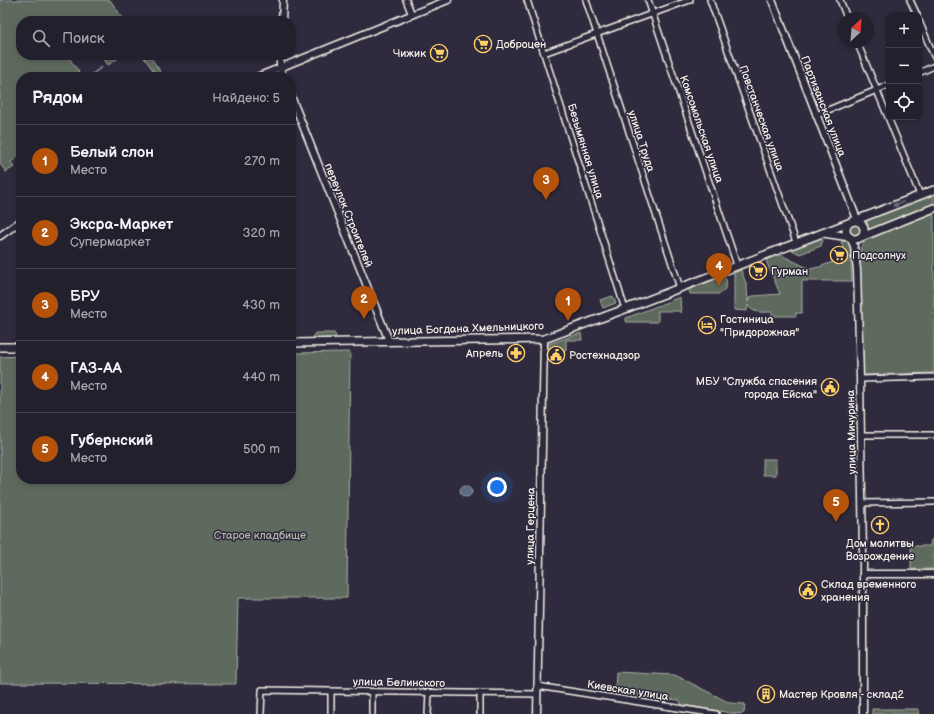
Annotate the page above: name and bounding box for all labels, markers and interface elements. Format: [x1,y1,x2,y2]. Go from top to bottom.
north arrow [838,12,874,48]
map controls [886,12,922,120]
button: + [886,12,922,48]
search box [16,16,296,60]
icon: search [30,27,52,49]
text: Поиск [62,29,105,48]
supermarket icon: Доброцен [473,34,493,54]
place label: Доброцен [496,38,546,51]
supermarket icon: Чижик [429,43,449,63]
place label: Чижик [393,47,426,60]
button: − [886,48,922,84]
street label: Партизанская улица [798,54,849,159]
street label: Повстанческая улица [736,63,787,173]
street label: Комсомольская улица [677,74,726,185]
button: locate [886,84,922,120]
text: Рядом [32,88,83,108]
text: Найдено: 5 [212,90,280,106]
street label: Безымянная улица [565,102,606,201]
street label: улица Труда [625,109,658,174]
text: Белый слон [70,143,154,162]
text: 1 [42,153,48,169]
text: 270 m [244,153,280,169]
street label: переулок Строителей [322,161,375,269]
text: Место [70,162,107,178]
pin: 3 [533,167,559,200]
one-way arrow [891,201,903,207]
text: Эксра-Маркет [70,215,173,234]
text: 2 [41,225,49,241]
text: 320 m [242,225,280,241]
text: Супермаркет [70,234,151,250]
supermarket icon: Подсолнух [829,245,849,265]
place label: Подсолнух [852,249,906,262]
pin: 4 [706,253,732,286]
supermarket icon: Гурман [748,261,768,281]
place label: Гурман [771,265,808,278]
pin: 2 [351,286,377,319]
text: БРУ [70,287,100,306]
pin: 1 [555,288,581,321]
text: 3 [41,297,49,313]
text: 430 m [242,297,280,313]
text: Место [70,306,107,322]
place label: Гостиница "Придорожная" [720,313,799,339]
hotel icon: Гостиница "Придорожная" [697,315,717,335]
street label: улица Богдана Хмельницкого [392,319,544,338]
pharmacy icon: Апрель [506,343,526,363]
public building icon: Ростехнадзор [546,345,566,365]
place label: Апрель [465,347,504,360]
place label: Ростехнадзор [569,349,641,362]
text: ГАЗ-АА [70,359,122,378]
text: 4 [41,369,49,385]
text: 440 m [242,369,280,385]
place label: МБУ "Служба спасения города Ейска" [696,375,817,401]
public building icon: МБУ "Служба спасения города Ейска" [820,377,840,397]
text: Место [70,378,107,394]
street label: улица Мичурина [844,389,859,474]
text: Губернский [70,431,153,450]
text: 5 [41,441,49,457]
text: 500 m [243,441,280,457]
text: Место [70,450,107,466]
your location [487,477,507,497]
street label: улица Герцена [523,487,538,565]
pin: 5 [823,489,849,522]
church icon: Дом молитвы Возрождение [870,515,890,535]
park label: Старое кладбище [214,529,306,542]
place label: Дом молитвы Возрождение [846,537,914,563]
place label: Склад временного хранения [821,578,916,604]
public building icon: Склад временного хранения [798,580,818,600]
street label: улица Белинского [353,675,446,690]
street label: Киевская улица [586,678,670,703]
building icon: Мастер Кровля - склад2 [756,684,776,704]
place label: Мастер Кровля - склад2 [779,688,904,701]

